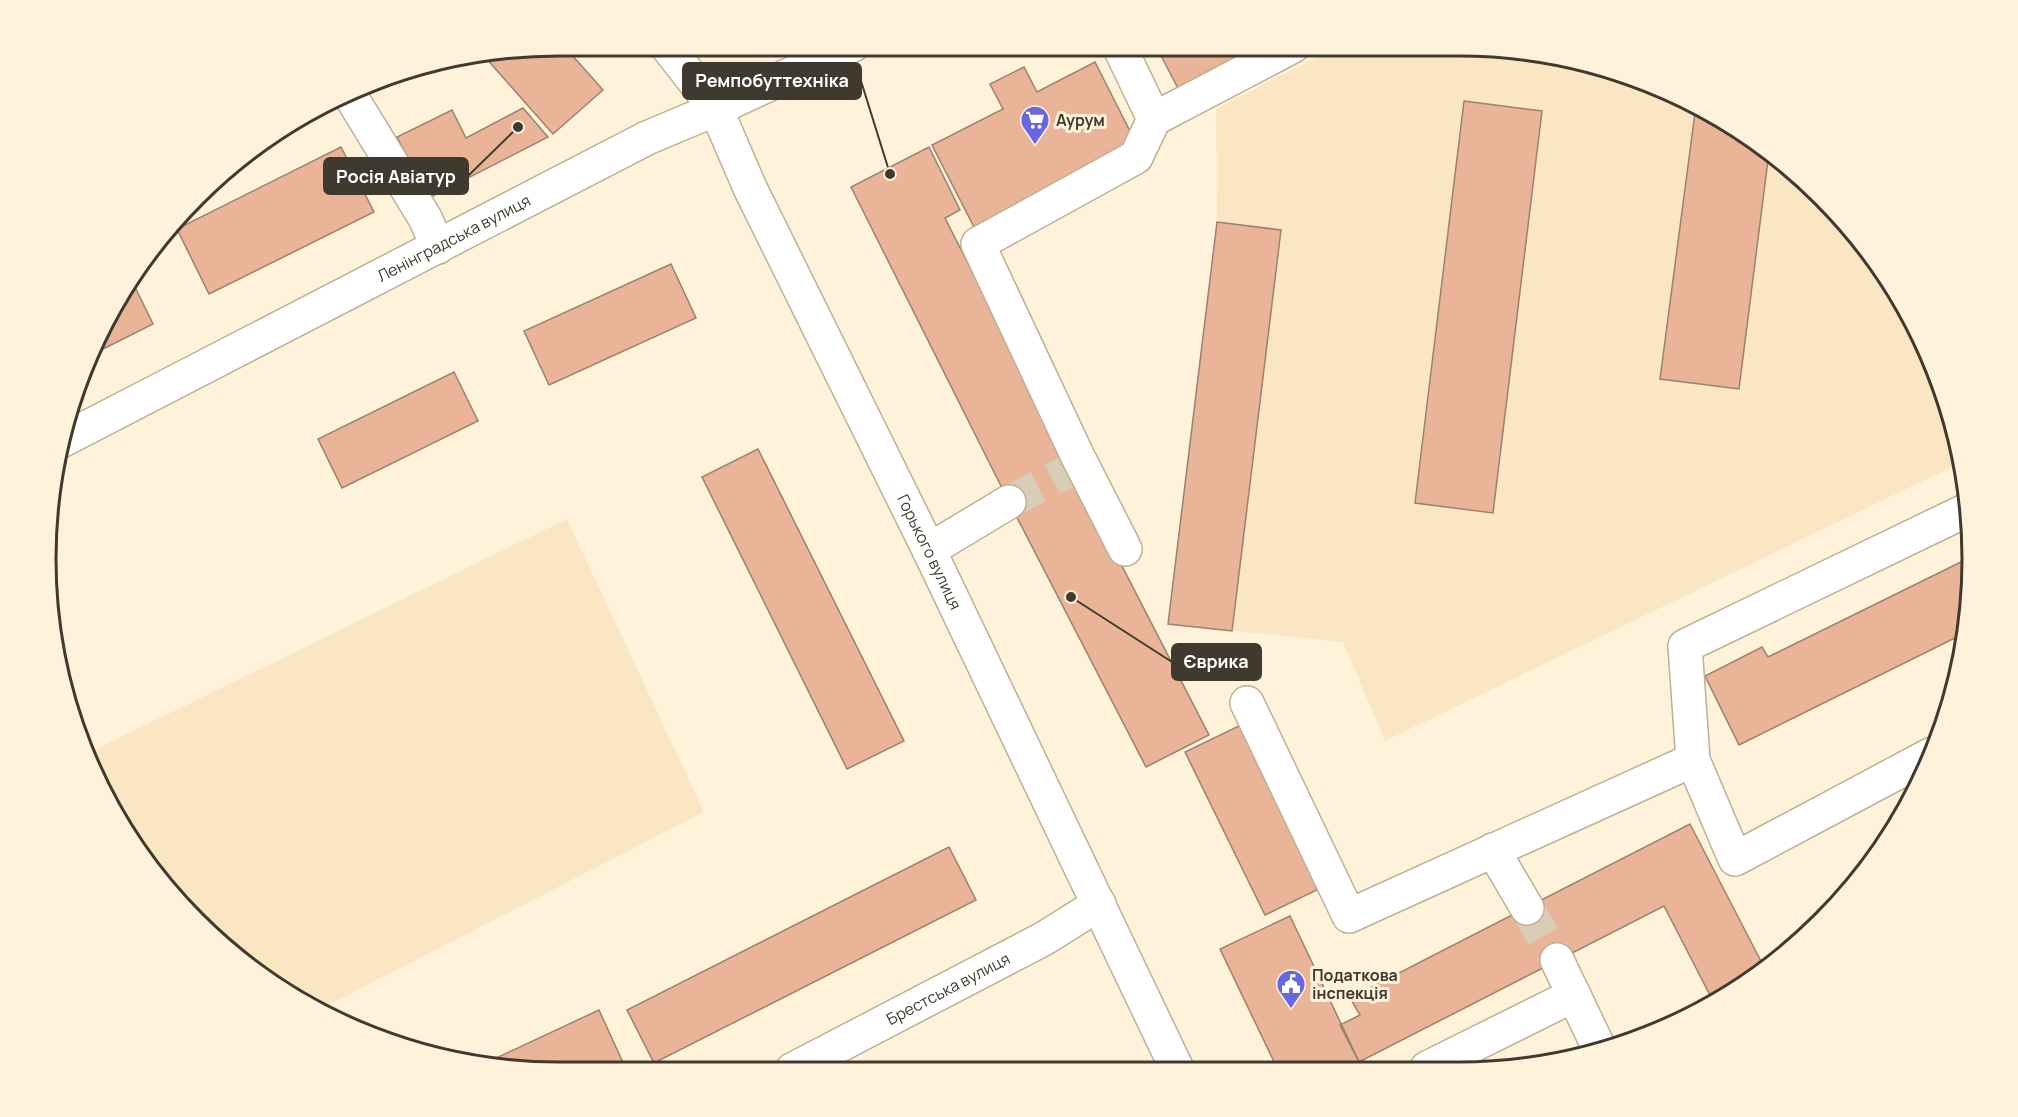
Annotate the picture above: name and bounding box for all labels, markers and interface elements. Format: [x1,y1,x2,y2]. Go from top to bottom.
callout: Ремпобуттехніка [683,63,861,99]
text: Ремпобуттехніка [695,68,849,92]
supermarket icon: Аурум [1019,104,1051,146]
place label: Аурум [1056,109,1105,131]
callout: Росія Авіатур [324,158,468,194]
text: Росія Авіатур [336,164,456,188]
street label: Ленінградська вулиця [373,189,534,287]
street label: Горького вулиця [892,491,967,613]
callout: Єврика [1172,644,1261,680]
text: Єврика [1183,649,1249,673]
street label: Брестська вулиця [883,947,1014,1030]
place label: Податкова інспекція [1312,964,1398,1004]
public building icon: Податкова інспекція [1275,968,1307,1010]

